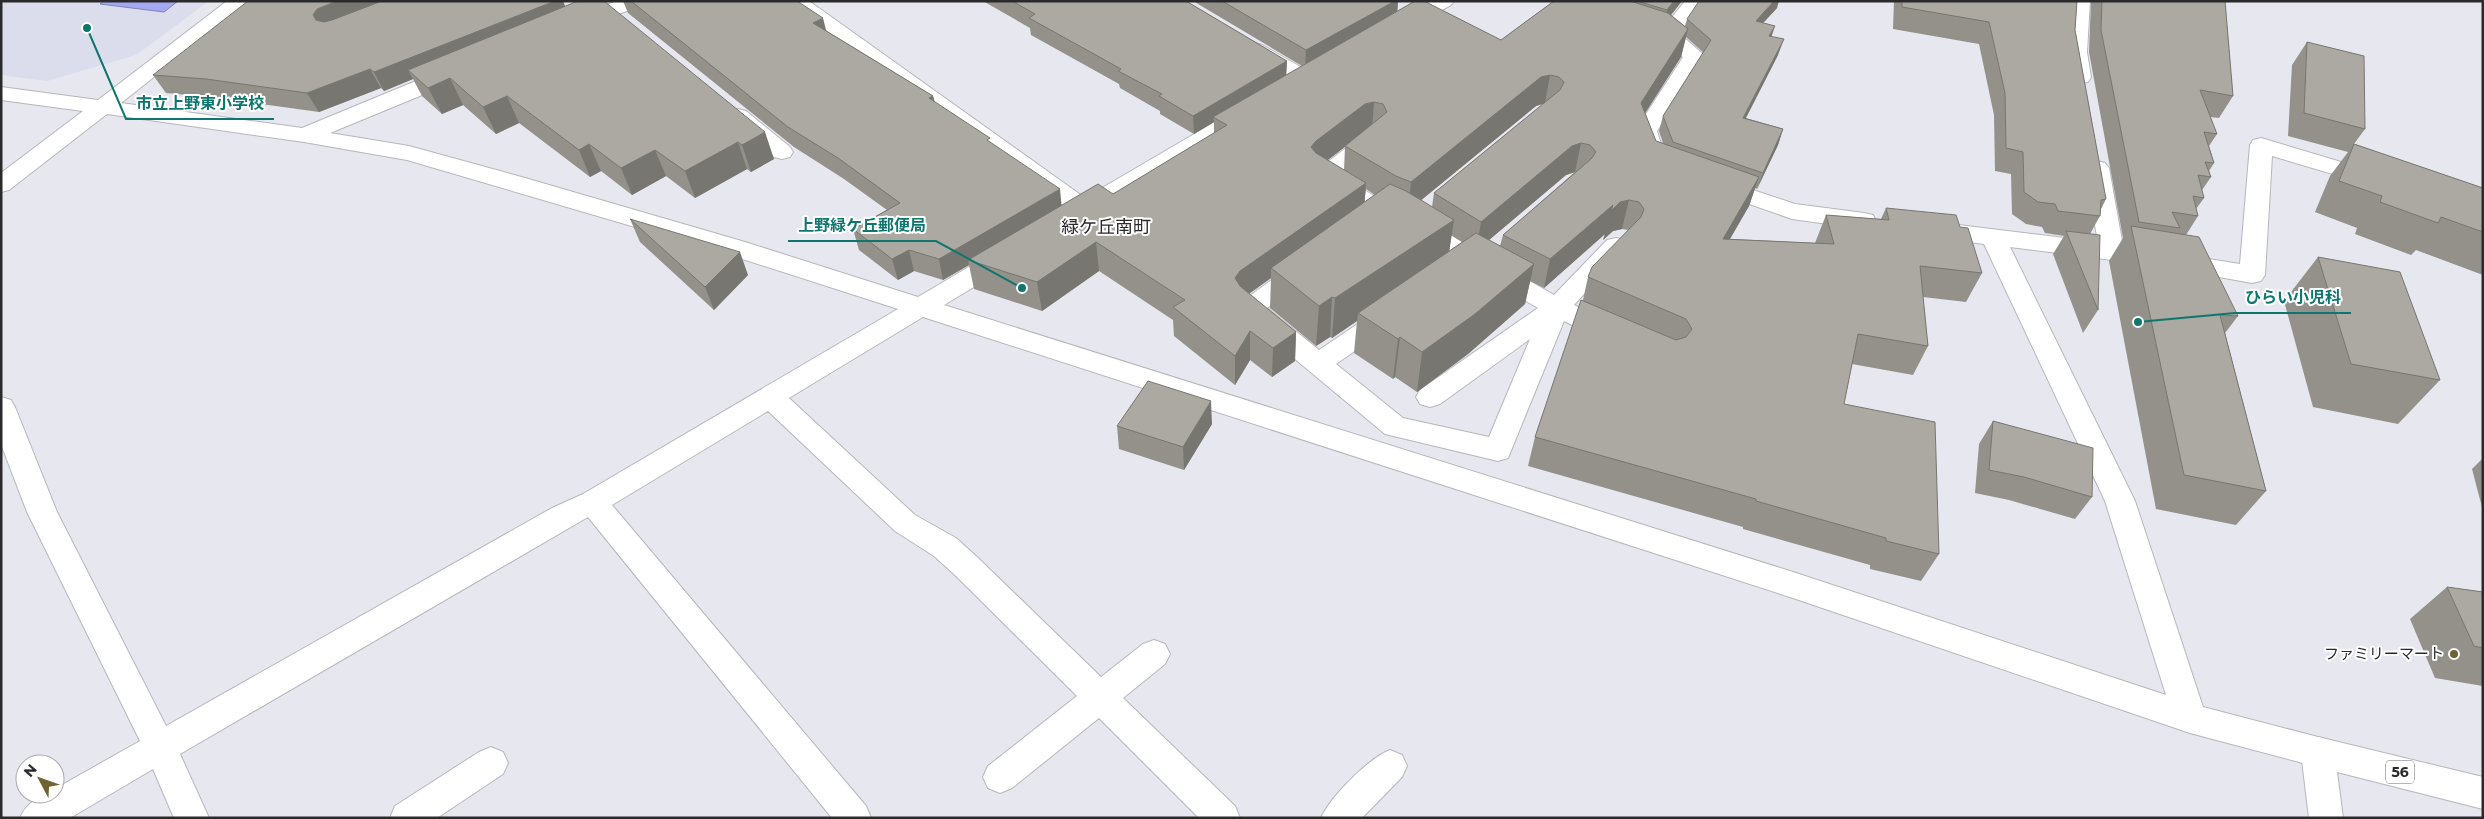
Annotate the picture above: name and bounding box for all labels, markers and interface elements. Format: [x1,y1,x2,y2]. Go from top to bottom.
callout: 市立上野東小学校 [126,88,274,119]
text: 市立上野東小学校 [136,94,264,113]
callout: 上野緑ケ丘郵便局 [788,210,936,241]
text: 上野緑ケ丘郵便局 [798,216,926,235]
district label: 緑ケ丘南町 [1061,216,1151,238]
callout: ひらい小児科 [2235,282,2351,313]
text: ひらい小児科 [2245,288,2341,307]
place label: ファミリーマート [2324,644,2444,663]
marker: ファミリーマート [2448,648,2460,660]
north arrow [15,754,65,804]
text: N [20,760,41,781]
road number: 56 [2386,760,2414,784]

